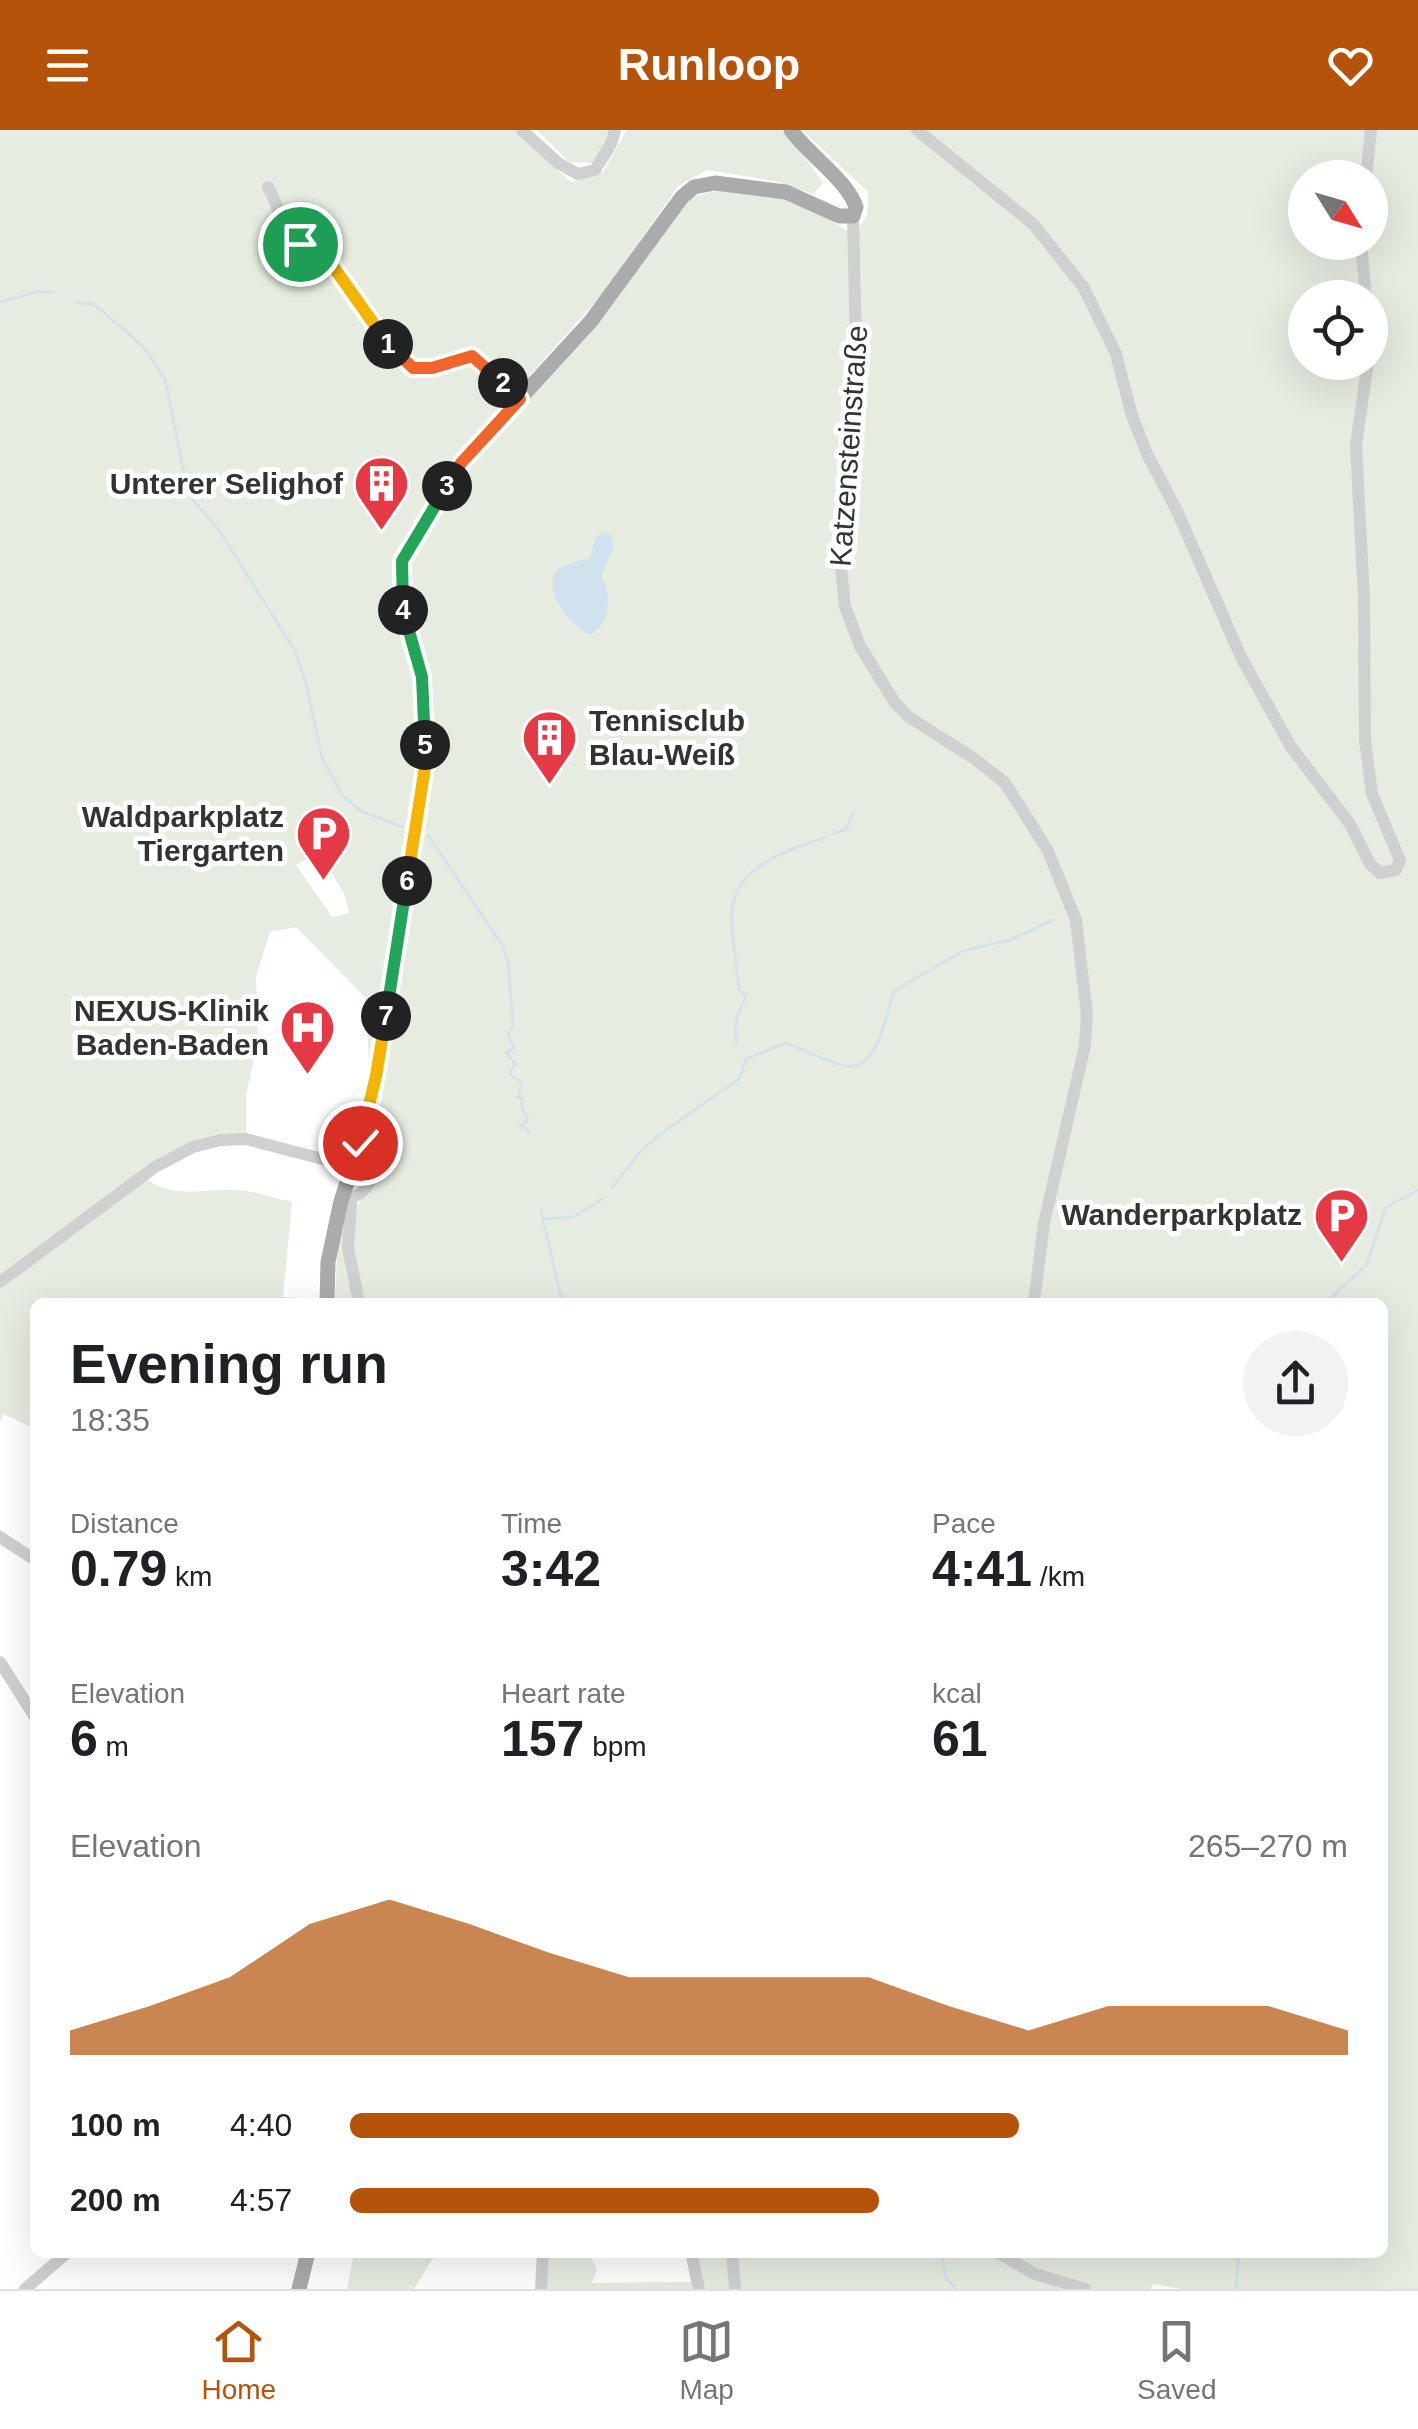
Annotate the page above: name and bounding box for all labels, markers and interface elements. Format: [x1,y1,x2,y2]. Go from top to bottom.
icon: menu [40,38,95,93]
icon: heart [1323,38,1378,93]
text: Runloop [618,39,800,90]
north arrow [1288,160,1388,260]
map controls [1288,160,1388,380]
pin [258,202,343,287]
icon: arrive [273,217,328,272]
button: locate [1288,280,1388,380]
pin: 1 [363,319,413,369]
street label: Katzensteinstraße [824,324,873,568]
text: 1 [380,328,396,359]
pin: 2 [478,358,528,408]
text: 2 [495,367,511,398]
building icon: Unterer Selighof [352,454,412,533]
pin: 3 [422,461,472,511]
place label: Unterer Selighof [110,467,344,500]
text: 3 [439,470,455,501]
pin: 4 [378,585,428,635]
text: 4 [395,594,411,625]
place label: Tennisclub Blau-Weiß [589,704,745,771]
building icon: Tennisclub Blau-Weiß [520,708,580,787]
pin: 5 [400,720,450,770]
text: 5 [417,729,433,760]
place label: Waldparkplatz Tiergarten [82,800,284,867]
parking icon: Waldparkplatz Tiergarten [293,804,353,883]
pin: 6 [382,856,432,906]
text: 6 [399,865,415,896]
pin: 7 [361,991,411,1041]
place label: NEXUS-Klinik Baden-Baden [74,994,269,1061]
hospital icon: NEXUS-Klinik Baden-Baden [278,998,338,1077]
text: 7 [378,1000,394,1031]
pin [318,1101,403,1186]
icon: check [333,1116,388,1171]
parking icon: Wanderparkplatz [1311,1185,1371,1264]
place label: Wanderparkplatz [1061,1198,1302,1231]
button: share [1243,1331,1348,1436]
text: Evening run [70,1333,388,1395]
text: 18:35 [70,1402,150,1438]
text: Distance [70,1508,179,1539]
text: Time [501,1508,562,1539]
text: Pace [932,1508,996,1539]
text: 0.79 [70,1541,167,1597]
text: 3:42 [501,1541,601,1597]
text: 4:41 [932,1541,1032,1597]
text: km [167,1561,212,1592]
text: /km [1032,1561,1085,1592]
text: Elevation [70,1678,185,1709]
text: Heart rate [501,1678,626,1709]
text: kcal [932,1678,982,1709]
text: 6 [70,1711,98,1767]
text: 157 [501,1711,584,1767]
text: 61 [932,1711,988,1767]
text: m [98,1731,129,1762]
text: bpm [584,1731,647,1762]
text: Elevation [70,1828,202,1864]
text: 265–270 m [1188,1828,1348,1864]
text: 100 m [70,2107,161,2143]
text: 4:40 [230,2107,292,2143]
text: 200 m [70,2182,161,2218]
text: 4:57 [230,2182,292,2218]
tab: Home [201,2314,276,2406]
tab: Map [679,2314,734,2406]
tab: Saved [1137,2314,1216,2406]

